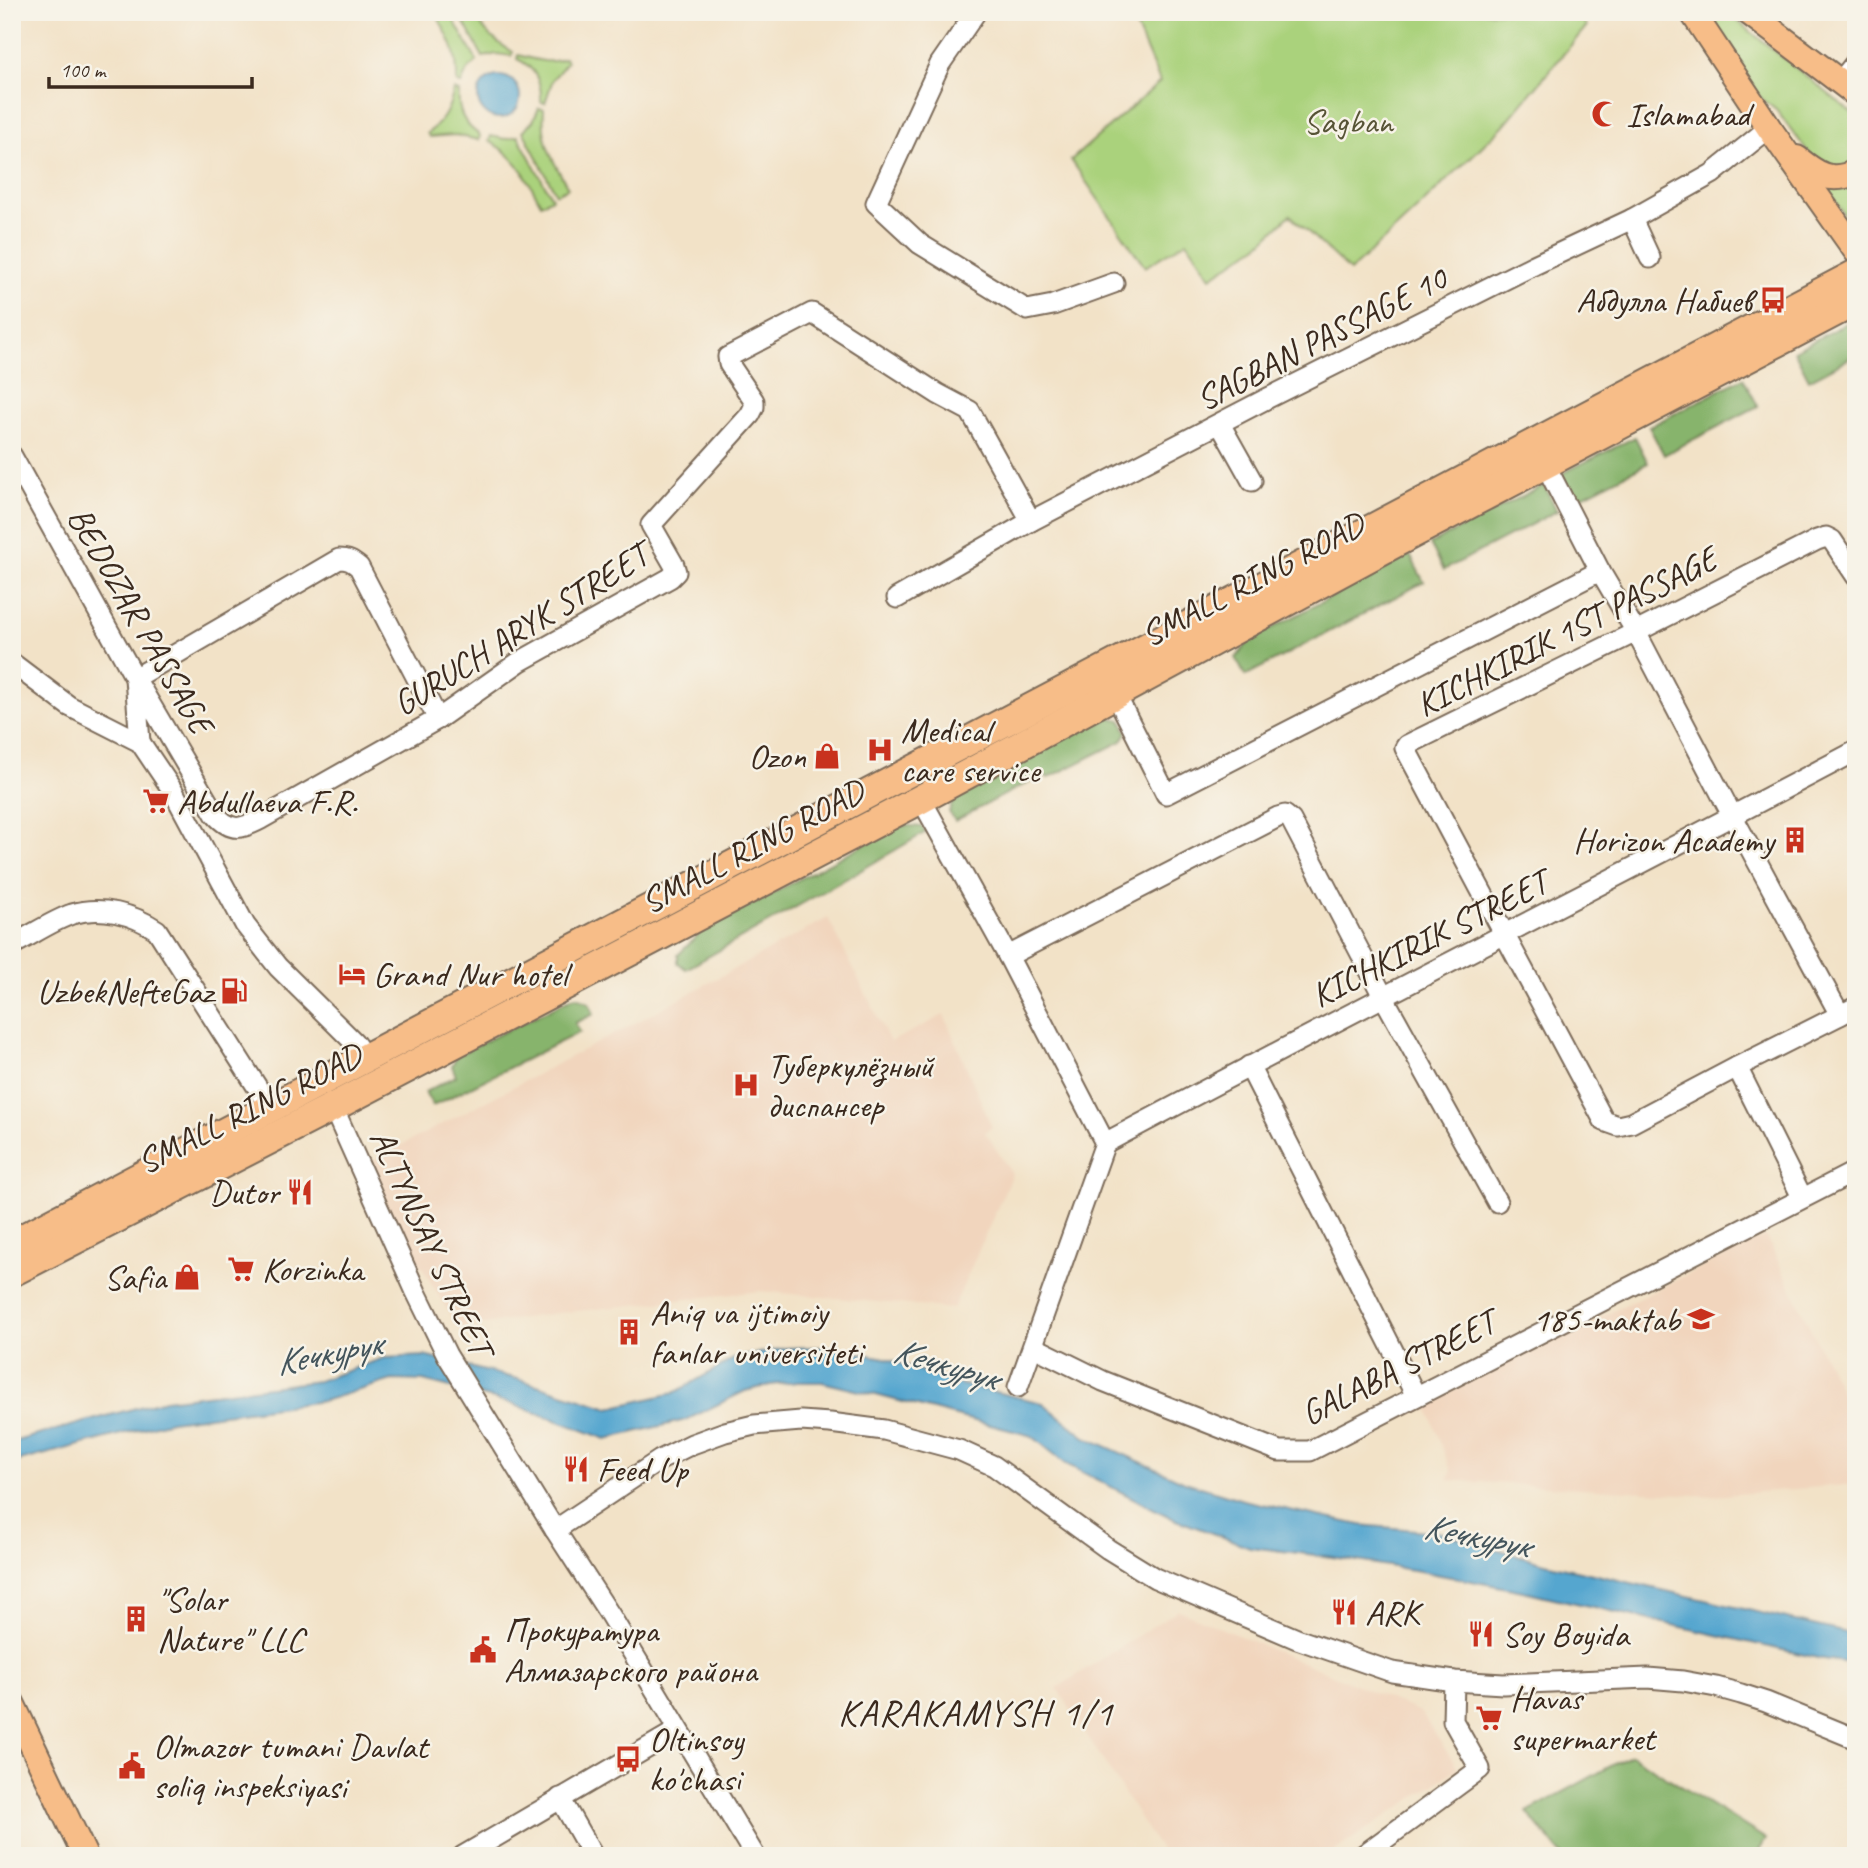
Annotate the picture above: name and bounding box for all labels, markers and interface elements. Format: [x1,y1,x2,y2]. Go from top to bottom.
scale bar [49,46,252,90]
text: 100 m [60,57,107,83]
place label: Islamabad [1626,92,1755,137]
park label: Sagban [1303,99,1395,144]
mosque icon: Islamabad [1590,99,1620,129]
street label: SAGBAN PASSAGE 10 [1188,255,1456,421]
place label: Абдулла Набиев [1576,278,1758,323]
bus stop icon: Абдулла Набиев [1758,285,1788,315]
street label: BEDOZAR PASSAGE [57,499,226,746]
street label: SMALL RING ROAD [1133,501,1374,657]
street label: GURUCH ARYK STREET [384,528,664,726]
street label: KICHKIRIK 1ST PASSAGE [1408,534,1729,727]
place label: Medical care service [901,708,1042,793]
place label: Ozon [748,734,806,779]
hospital icon: Medical care service [865,735,895,765]
shop icon: Ozon [812,741,842,771]
street label: SMALL RING ROAD [633,768,874,924]
place label: Abdullaeva F.R. [177,779,358,824]
supermarket icon: Abdullaeva F.R. [141,786,171,816]
place label: Horizon Academy [1573,818,1777,863]
building icon: Horizon Academy [1780,825,1810,855]
street label: KICHKIRIK STREET [1303,856,1561,1017]
place label: Grand Nur hotel [373,952,573,997]
hotel icon: Grand Nur hotel [337,959,367,989]
place label: UzbekNefteGaz [37,969,217,1014]
fuel station icon: UzbekNefteGaz [219,976,249,1006]
street label: SMALL RING ROAD [129,1031,372,1184]
place label: Туберкулёзный диспансер [767,1043,936,1128]
hospital icon: Туберкулёзный диспансер [731,1070,761,1100]
street label: ALTYNSAY STREET [359,1122,507,1369]
place label: Dutor [209,1170,281,1215]
restaurant icon: Dutor [285,1177,315,1207]
place label: Korzinka [262,1247,366,1292]
supermarket icon: Korzinka [226,1254,256,1284]
place label: Safia [104,1255,168,1300]
shop icon: Safia [172,1262,202,1292]
place label: Aniq va ijtimoiy fanlar universiteti [650,1290,867,1375]
street label: GALABA STREET [1293,1296,1509,1436]
place label: 185-maktab [1533,1297,1682,1342]
school or university icon: 185-maktab [1686,1304,1716,1334]
building icon: Aniq va ijtimoiy fanlar universiteti [614,1317,644,1347]
water label: Кечкурук [271,1318,391,1386]
water label: Кечкурук [888,1326,1010,1402]
place label: Feed Up [597,1447,689,1492]
restaurant icon: Feed Up [561,1454,591,1484]
water label: Кечкурук [1420,1502,1540,1570]
place label: "Solar Nature" LLC [157,1577,308,1662]
place label: ARK [1365,1590,1424,1635]
restaurant icon: ARK [1329,1597,1359,1627]
building icon: "Solar Nature" LLC [121,1604,151,1634]
place label: Прокуратура Алмазарского района [504,1608,759,1693]
place label: Soy Boyida [1502,1612,1632,1657]
restaurant icon: Soy Boyida [1466,1619,1496,1649]
public building icon: Прокуратура Алмазарского района [468,1635,498,1665]
place label: Havas supermarket [1510,1676,1658,1761]
district label: KARAKAMYSH 1/1 [838,1689,1114,1736]
supermarket icon: Havas supermarket [1474,1703,1504,1733]
place label: Oltinsoy ko'chasi [649,1717,745,1802]
place label: Olmazor tumani Davlat soliq inspeksiyasi [153,1724,431,1809]
bus stop icon: Oltinsoy ko'chasi [613,1744,643,1774]
public building icon: Olmazor tumani Davlat soliq inspeksiyasi [117,1751,147,1781]

